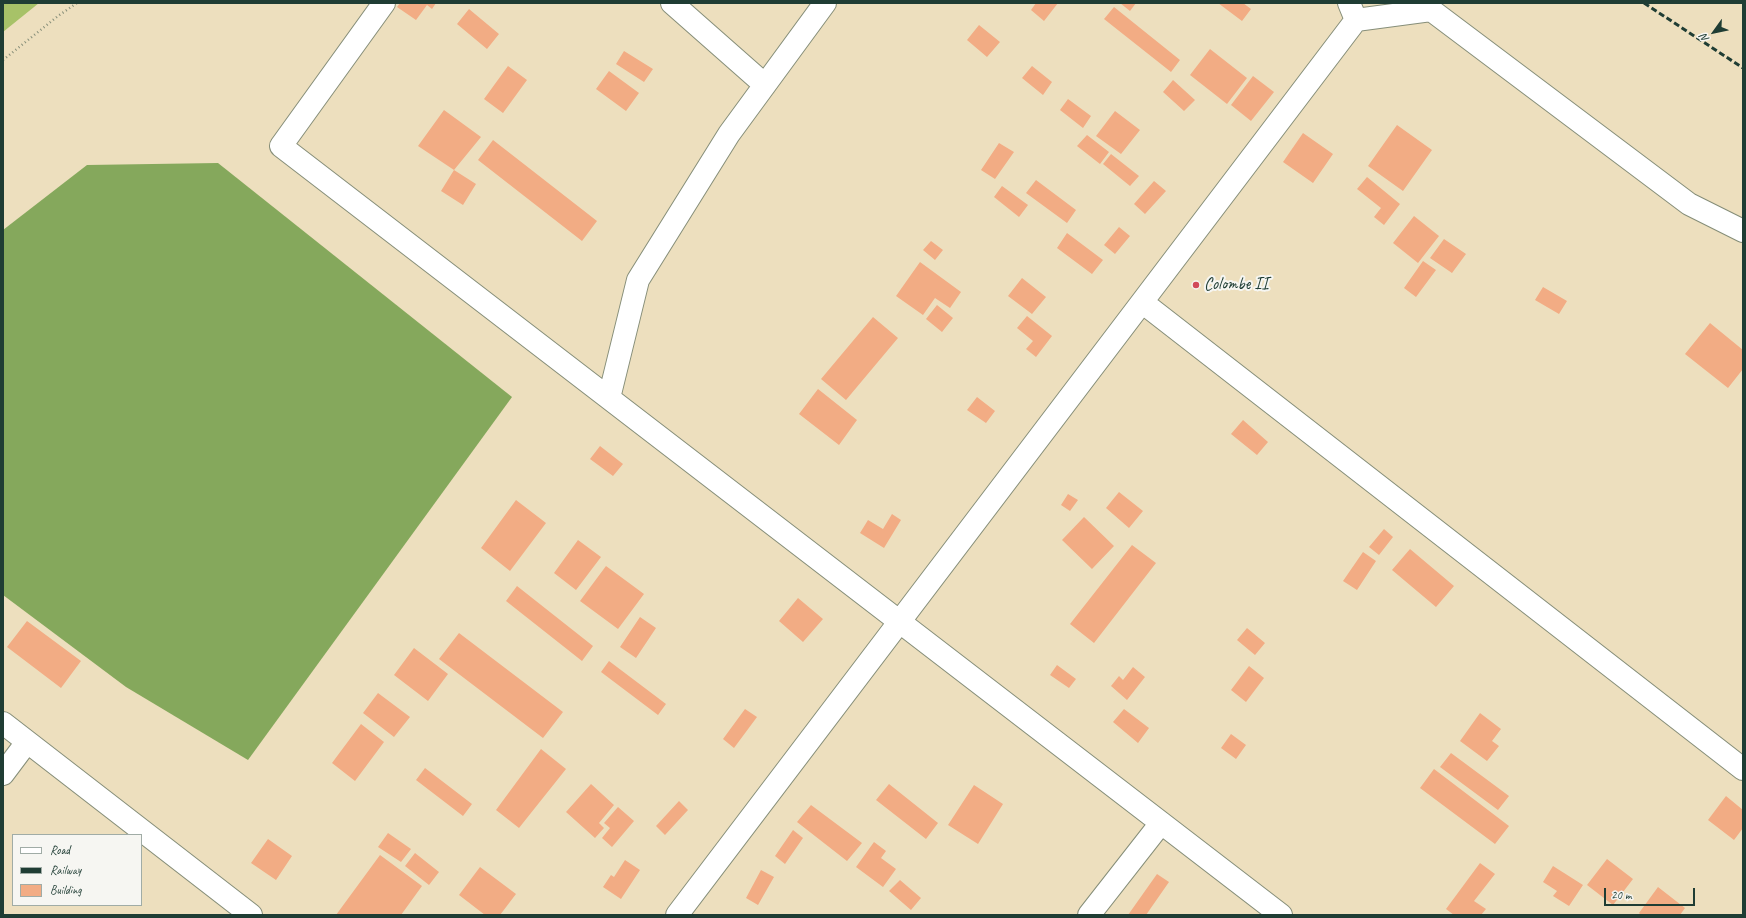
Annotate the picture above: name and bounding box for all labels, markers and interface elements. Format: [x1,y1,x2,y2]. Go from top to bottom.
north arrow [1694,12,1734,52]
text: N [1696,32,1712,45]
place label: Colombe II [1204,275,1268,295]
marker: Colombe II [1191,280,1201,290]
legend [12,834,142,906]
text: Road [50,842,70,858]
text: Railway [50,862,81,878]
scale bar [1606,880,1697,906]
text: Building [50,882,82,898]
text: 20 m [1611,887,1631,903]

